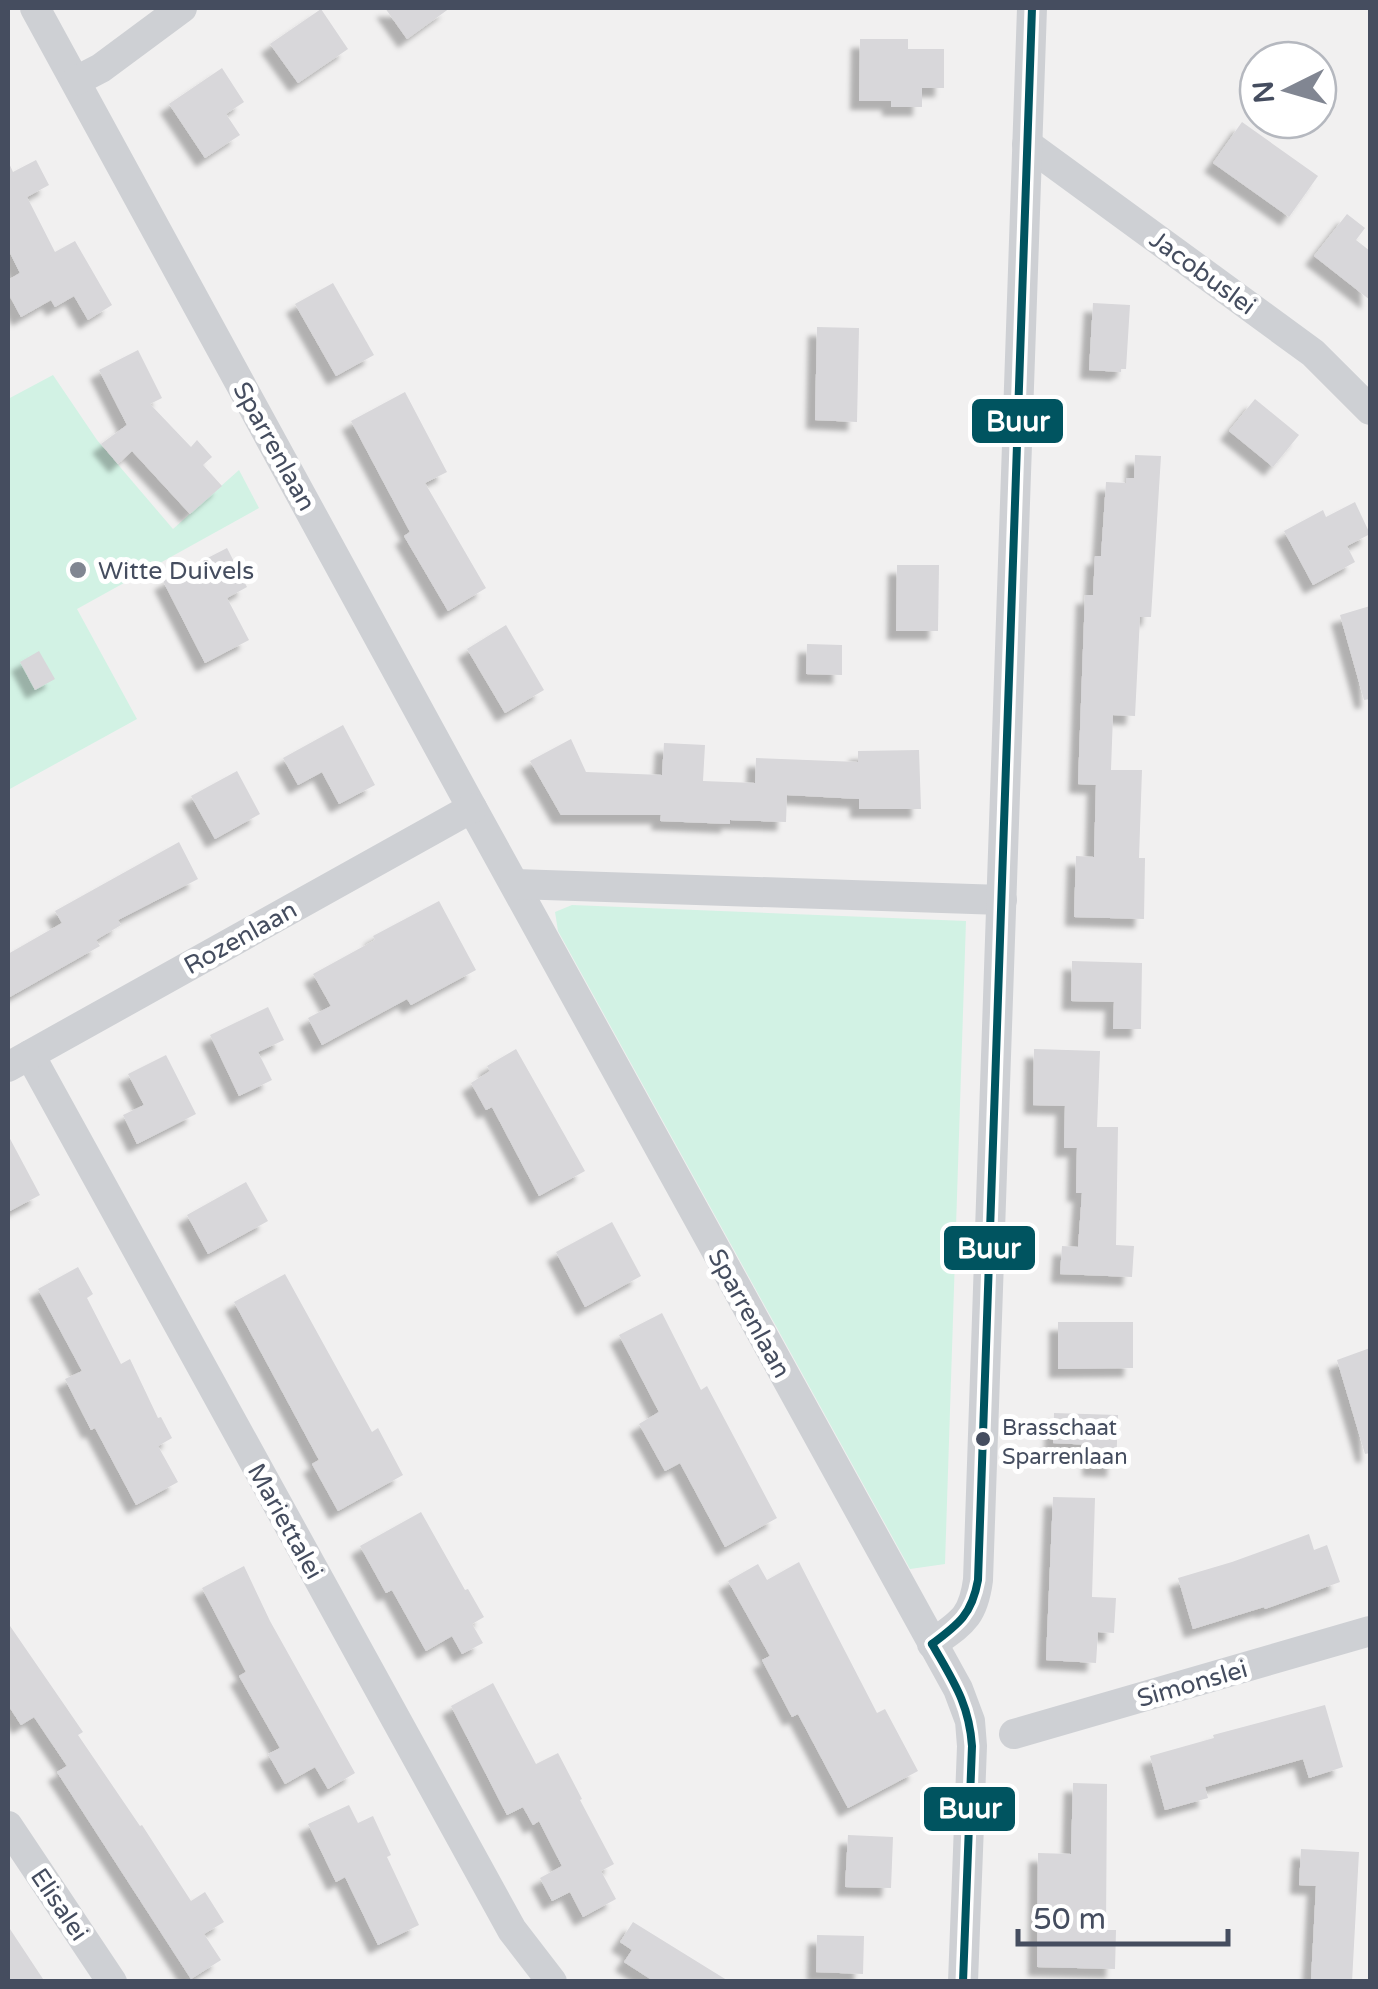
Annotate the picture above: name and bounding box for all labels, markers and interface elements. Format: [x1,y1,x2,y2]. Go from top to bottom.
north arrow [1238,40,1338,140]
text: N [1246,79,1282,105]
street label: Jacobuslei [1144,224,1261,321]
street label: Sparrenlaan [226,377,322,516]
line badge: Buur [970,397,1065,445]
text: Buur [986,405,1051,439]
place label: Witte Duivels [98,556,254,586]
marker: Witte Duivels [67,559,89,581]
street label: Rozenlaan [179,895,302,981]
line badge: Buur [942,1224,1037,1272]
text: Buur [957,1232,1022,1266]
street label: Sparrenlaan [701,1244,797,1383]
place label: Brasschaat Sparrenlaan [1002,1415,1128,1470]
marker: Brasschaat Sparrenlaan [973,1429,993,1449]
street label: Mariettalei [241,1458,329,1585]
street label: Simonslei [1134,1654,1251,1714]
line badge: Buur [922,1785,1017,1833]
text: Buur [938,1792,1003,1826]
street label: Elisalei [24,1863,94,1947]
scale bar [1018,1884,1228,1946]
text: 50 m [1033,1901,1106,1938]

